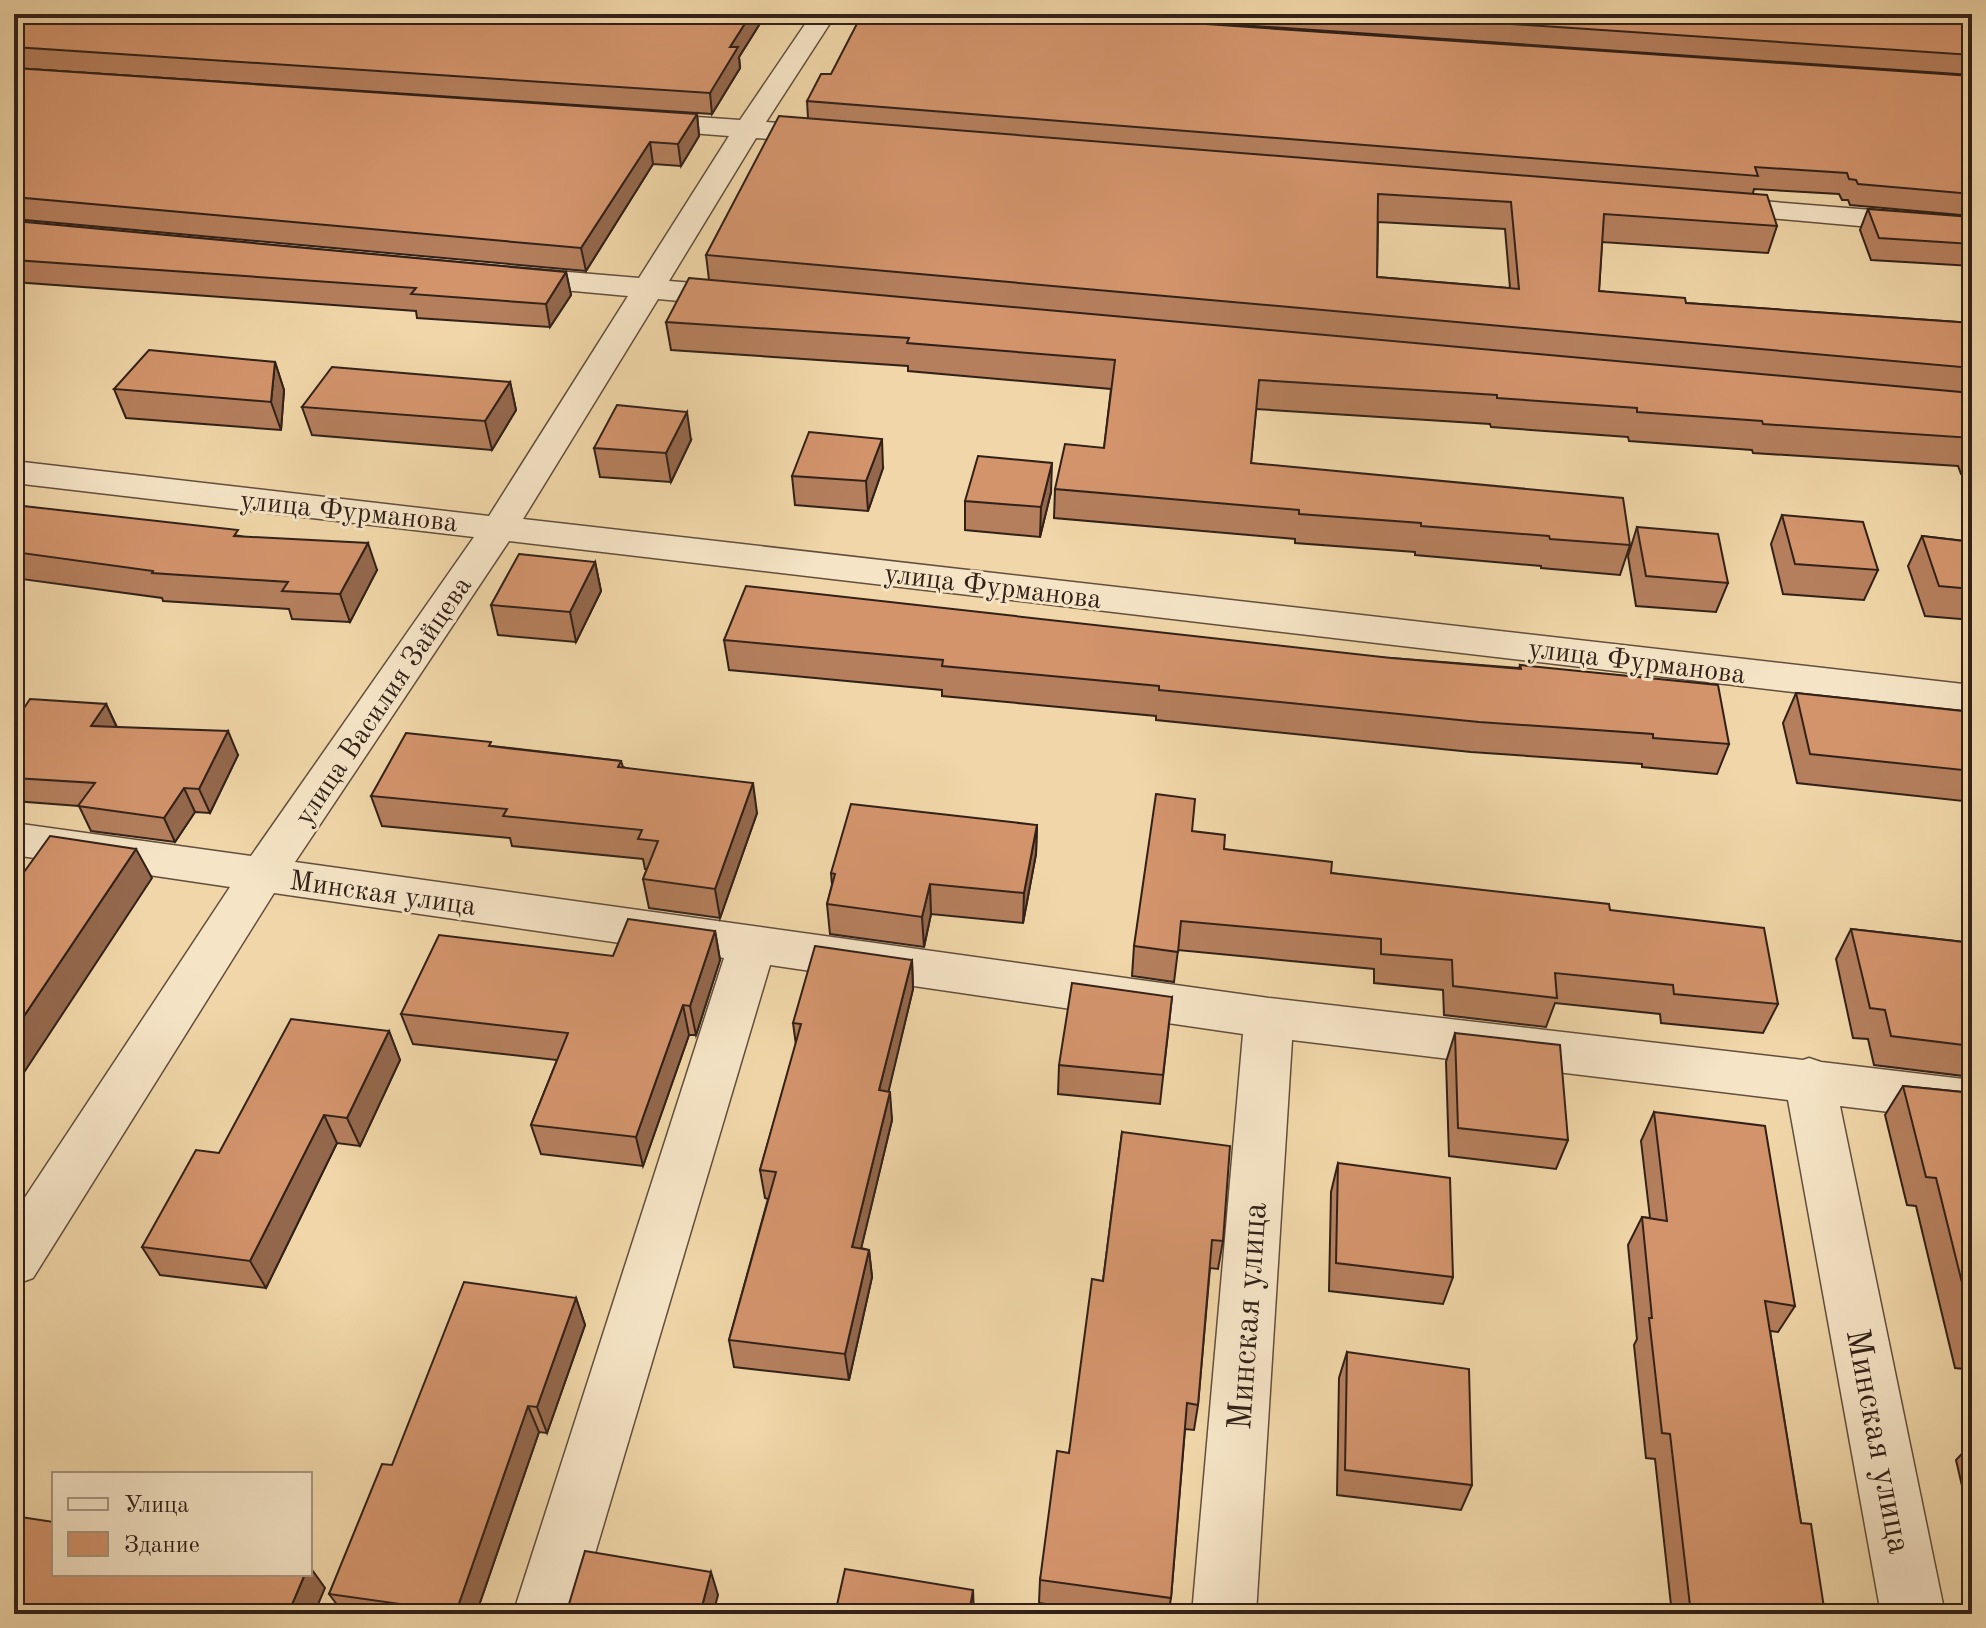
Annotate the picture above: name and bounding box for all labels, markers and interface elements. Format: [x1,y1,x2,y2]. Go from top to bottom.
street label: улица Фурманова [238,488,459,538]
street label: улица Фурманова [882,561,1103,615]
street label: улица Василия Зайцева [291,572,478,831]
street label: улица Фурманова [1526,636,1747,690]
street label: Минская улица [288,868,478,922]
street label: Минская улица [1224,1201,1274,1431]
street label: Минская улица [1839,1326,1916,1557]
legend [52,1472,312,1576]
text: Улица [124,1494,189,1518]
text: Здание [124,1534,200,1558]

